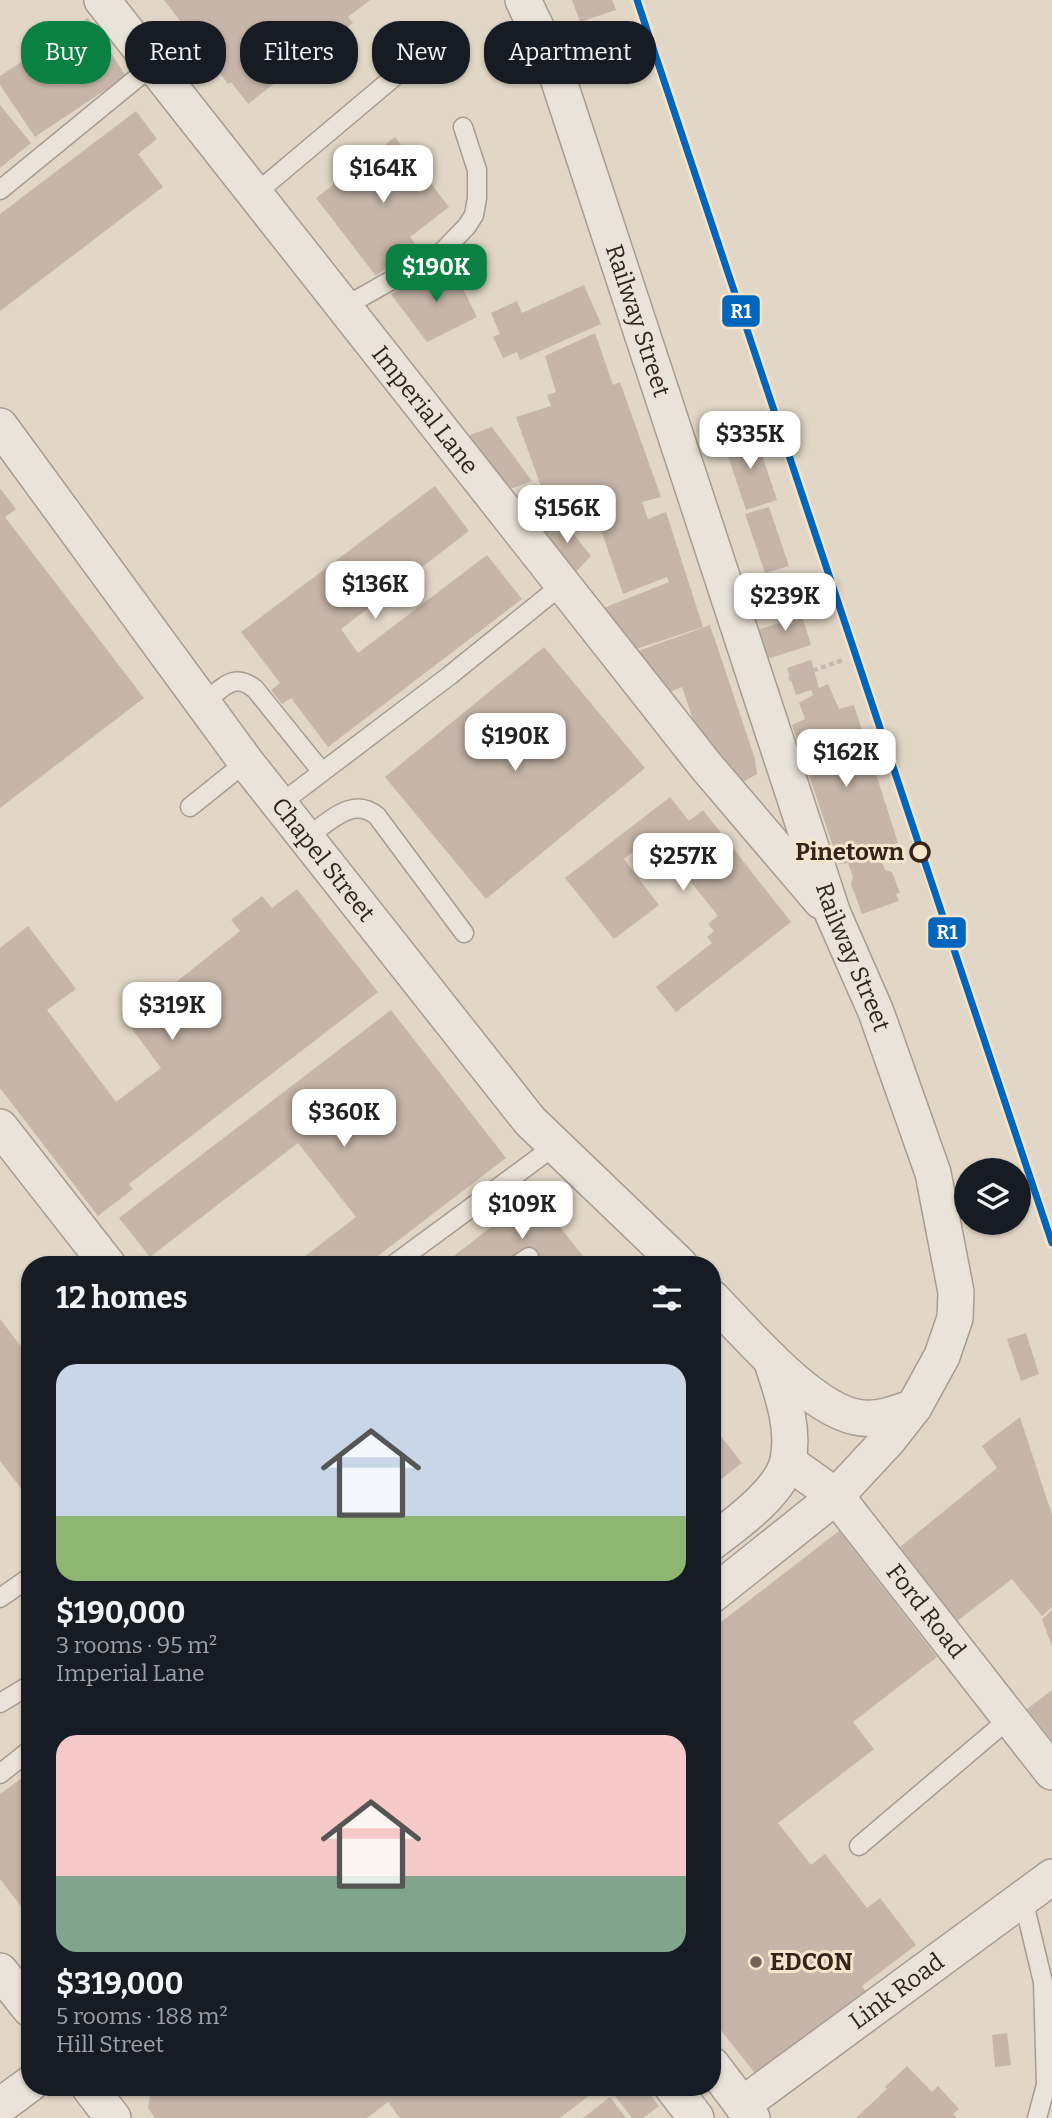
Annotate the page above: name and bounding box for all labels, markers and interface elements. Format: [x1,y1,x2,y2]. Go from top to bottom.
chip: Buy [21,21,111,84]
chip: Rent [125,21,226,84]
chip: Filters [240,21,358,84]
chip: New [372,21,470,84]
chip: Apartment [484,21,656,84]
pin: $164K [334,146,432,205]
text: $164K [349,154,417,182]
street label: Railway Street [600,241,676,401]
pin: $190K [387,244,485,304]
text: $190K [402,253,470,281]
line badge: R1 [721,294,761,328]
text: R1 [731,300,752,323]
street label: Imperial Lane [366,340,484,480]
pin: $335K [701,412,799,471]
text: $335K [715,420,785,448]
pin: $156K [518,486,616,545]
text: $156K [534,494,600,522]
pin: $136K [326,562,424,621]
text: $136K [341,570,409,598]
pin: $239K [736,574,834,633]
text: $239K [750,582,820,610]
pin: $190K [466,714,564,773]
text: $190K [481,722,549,750]
pin: $162K [797,730,895,789]
text: $162K [813,738,879,766]
street label: Chapel Street [266,792,381,927]
pin: $257K [634,834,732,893]
place label: Pinetown [795,838,905,866]
text: $257K [649,842,717,870]
marker: Pinetown [910,842,930,862]
street label: Railway Street [810,879,896,1035]
line badge: R1 [927,916,967,949]
text: R1 [937,921,958,944]
pin: $319K [123,982,221,1042]
text: $319K [138,991,206,1019]
pin: $360K [295,1090,393,1149]
text: $360K [308,1098,380,1126]
map controls [954,1158,1031,1235]
button: layers [954,1158,1031,1235]
pin: $109K [473,1182,571,1241]
text: $109K [488,1190,556,1218]
icon: filters [648,1279,686,1317]
text: 12 homes [56,1280,187,1316]
icon: home [308,1410,434,1536]
street label: Ford Road [881,1558,972,1664]
text: $190,000 [56,1595,186,1631]
text: 3 rooms · 95 m² [56,1631,217,1659]
text: Imperial Lane [56,1659,205,1687]
icon: home [308,1781,434,1907]
street label: Link Road [844,1947,949,2035]
place label: EDCON [770,1948,852,1976]
marker: EDCON [748,1954,764,1970]
text: $319,000 [56,1966,184,2002]
text: 5 rooms · 188 m² [56,2002,228,2030]
text: Hill Street [56,2030,164,2058]

